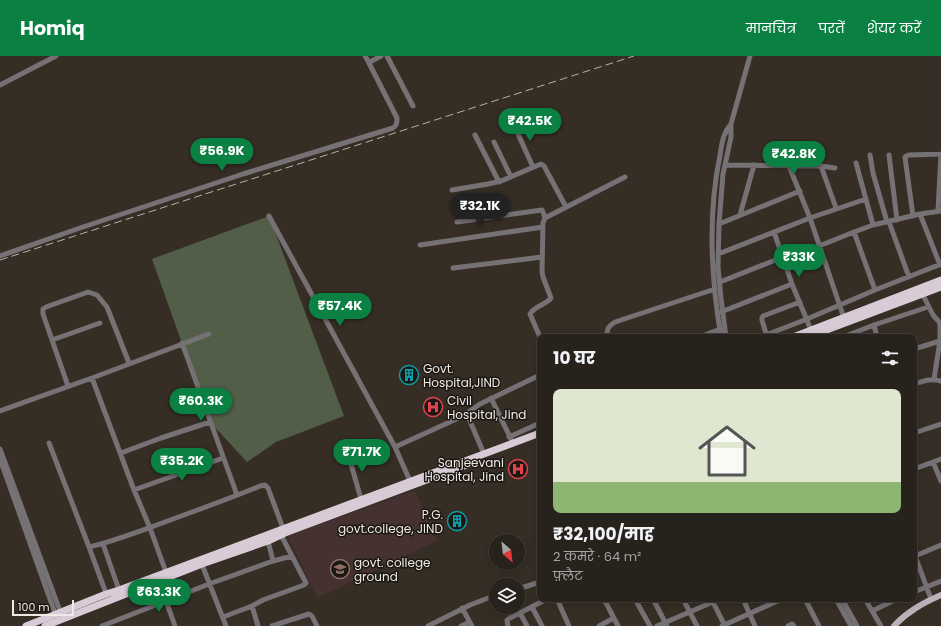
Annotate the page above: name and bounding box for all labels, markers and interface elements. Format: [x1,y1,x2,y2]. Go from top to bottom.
text: Homiq [20,15,85,42]
text: मानचित्र [746,18,796,38]
text: परतें [818,18,845,38]
text: शेयर करें [867,18,921,38]
pin: ₹42.5K [497,108,563,142]
text: ₹42.5K [507,111,553,130]
pin: ₹56.9K [189,138,255,172]
text: ₹56.9K [199,141,245,160]
pin: ₹42.8K [761,141,827,175]
text: ₹42.8K [771,144,817,163]
pin: ₹32.1K [447,193,513,227]
text: ₹32.1K [460,196,500,215]
pin: ₹33K [775,244,823,278]
text: ₹33K [783,247,815,266]
pin: ₹57.4K [307,293,373,327]
text: ₹57.4K [318,296,362,315]
text: 10 घर [553,346,595,370]
icon: filters [879,347,901,369]
place label: Govt. Hospital,JIND [423,360,500,391]
building icon: Govt. Hospital,JIND [398,364,420,386]
pin: ₹60.3K [168,388,234,422]
text: ₹60.3K [178,391,224,410]
place label: Civil Hospital, Jind [447,392,526,423]
hospital icon: Civil Hospital, Jind [422,396,444,418]
icon: home [691,415,763,487]
pin: ₹71.7K [329,439,395,473]
text: ₹71.7K [342,442,382,461]
pin: ₹35.2K [149,448,215,482]
text: ₹35.2K [160,451,204,470]
place label: Sanjeevani Hospital, Jind [425,454,504,485]
hospital icon: Sanjeevani Hospital, Jind [507,458,529,480]
place label: P.G. govt.college, JIND [338,506,443,537]
building icon: P.G. govt.college, JIND [446,510,468,532]
text: ₹32,100/माह [553,522,654,546]
north arrow [489,534,525,570]
map controls [489,534,525,614]
text: 2 कमरे · 64 m² [553,547,641,566]
place label: govt. college ground [354,554,430,585]
school or university icon: govt. college ground [329,558,351,580]
text: फ़्लैट [553,567,583,586]
button: layers [489,578,525,614]
pin: ₹63.3K [126,579,192,613]
text: ₹63.3K [137,582,181,601]
scale bar [12,598,74,617]
text: 100 m [18,599,50,615]

